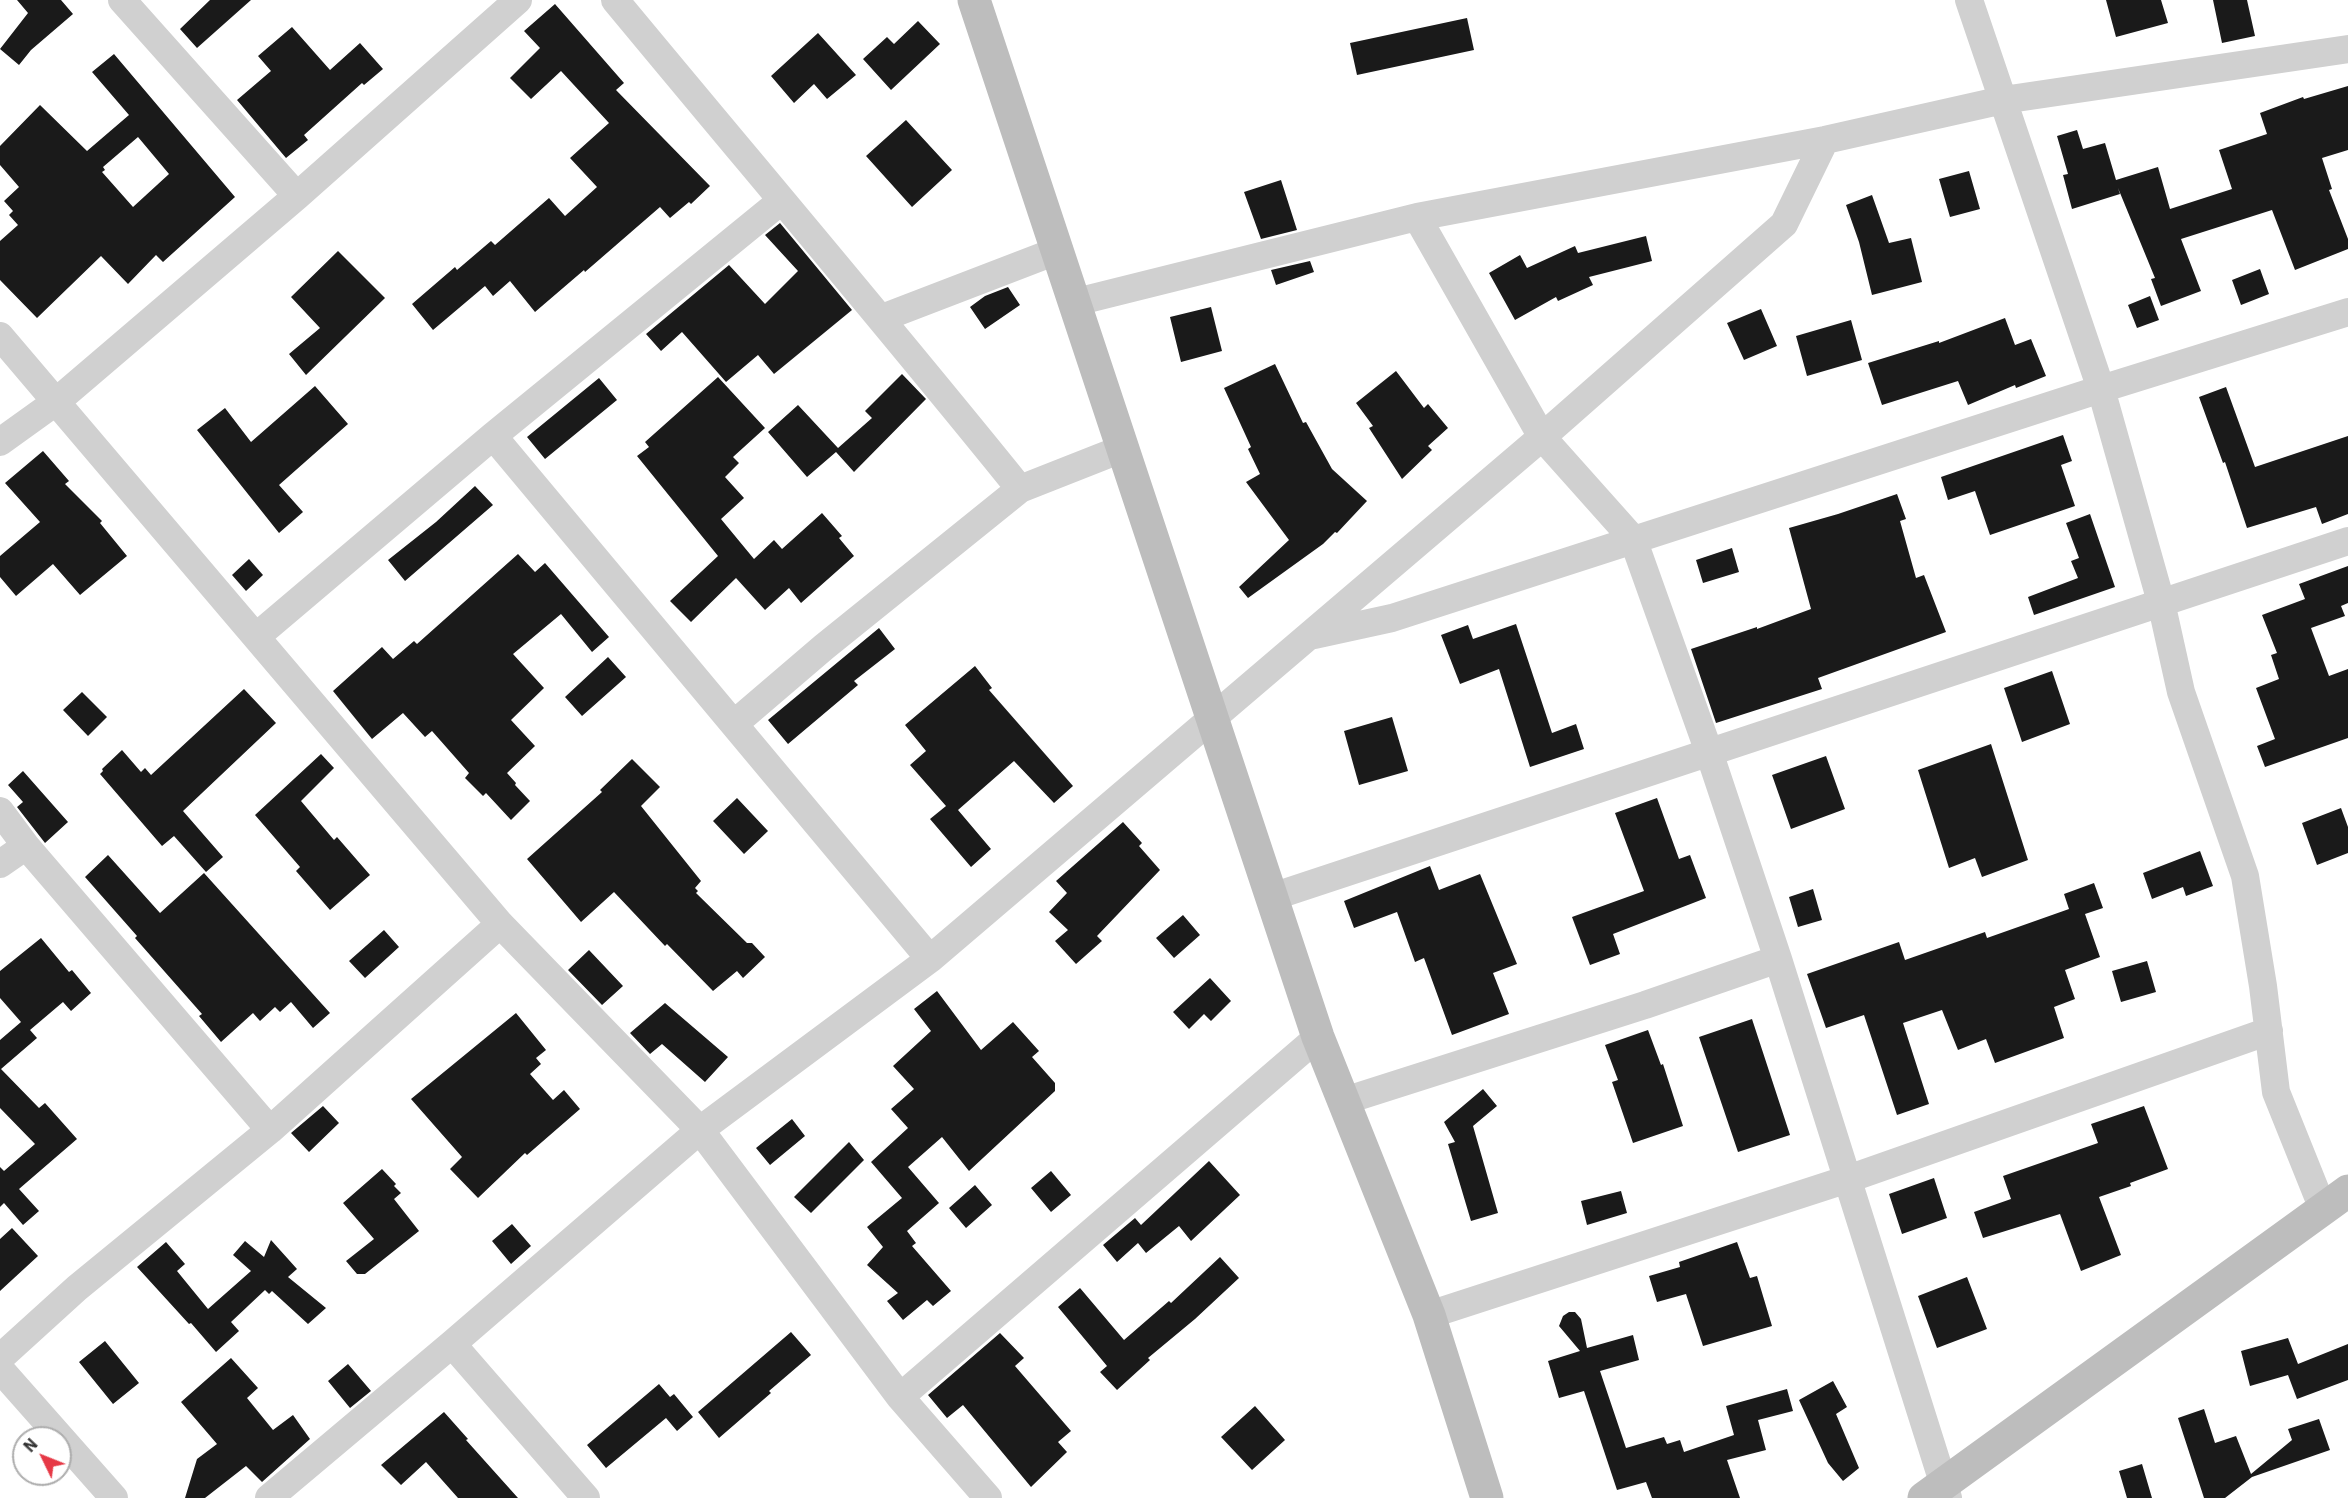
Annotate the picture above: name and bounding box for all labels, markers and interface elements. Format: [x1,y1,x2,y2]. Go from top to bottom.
north arrow [12,1426,72,1486]
text: N [19,1434,42,1456]

